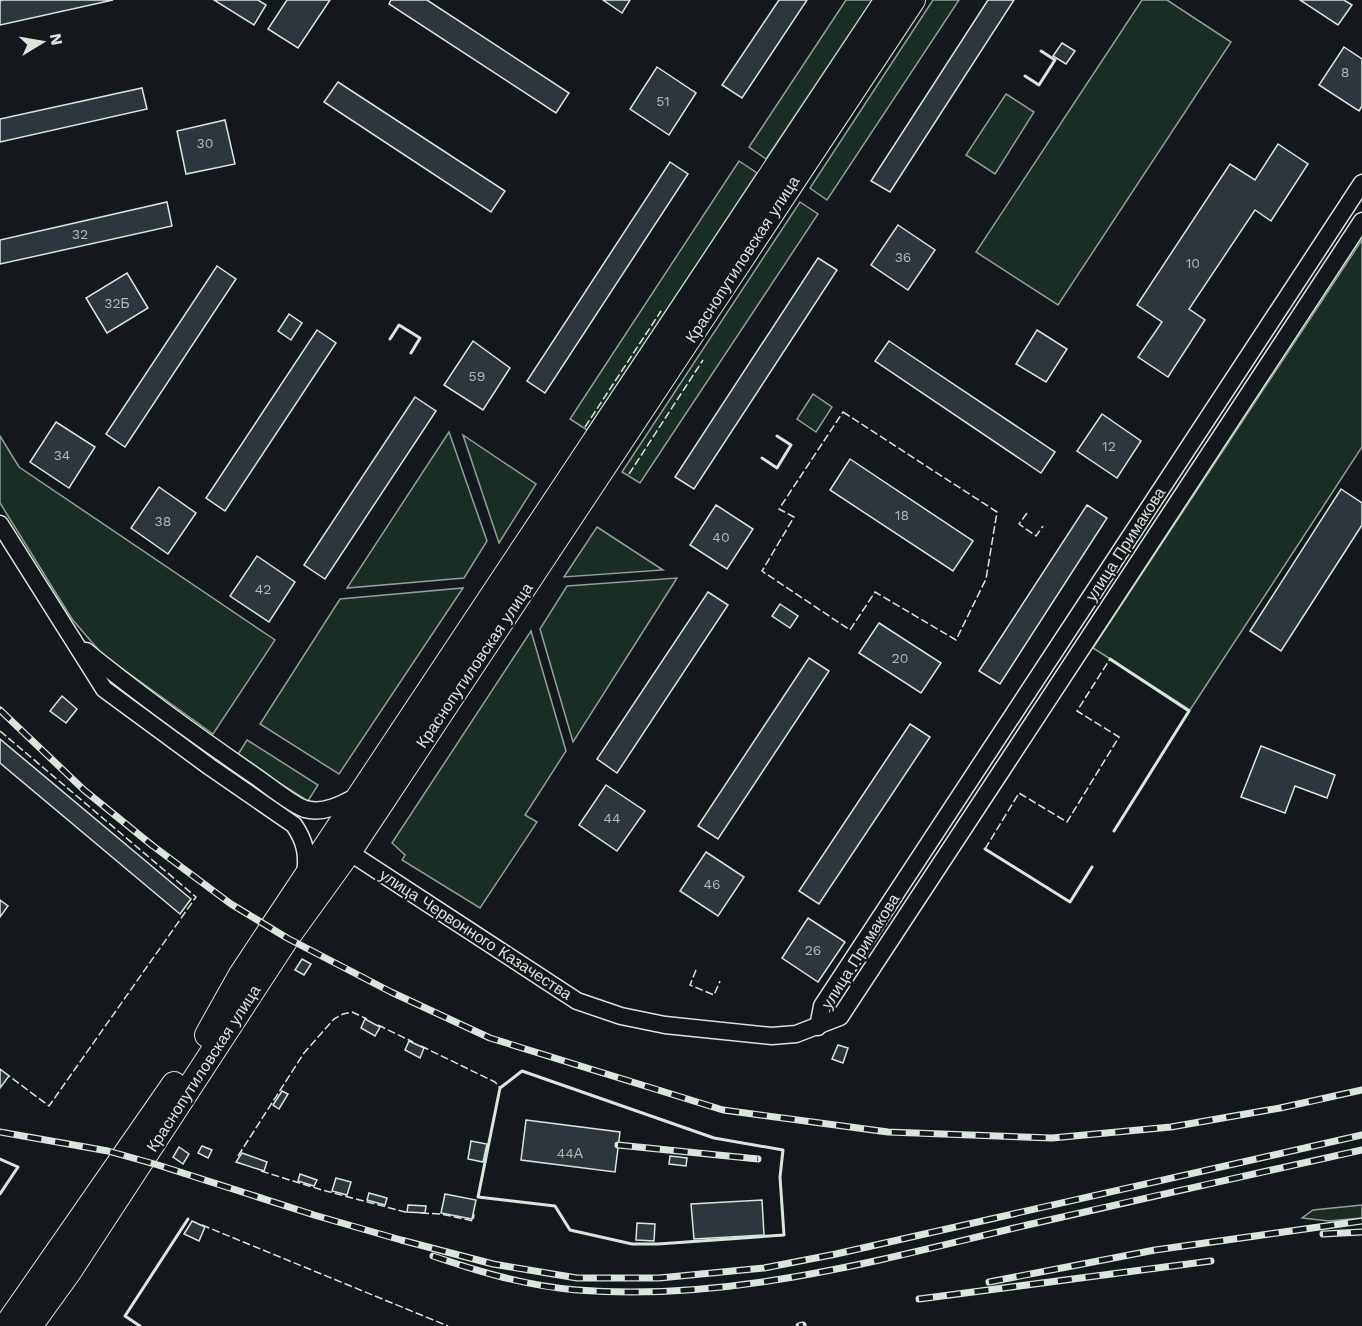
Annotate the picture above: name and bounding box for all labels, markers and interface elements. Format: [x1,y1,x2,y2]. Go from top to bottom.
north arrow [12,12,72,72]
text: N [46,32,67,47]
house number: 8 [1341,64,1349,80]
house number: 51 [656,93,670,109]
house number: 30 [197,135,213,151]
street label: Краснопутиловская улица [681,172,804,346]
house number: 32 [72,226,88,242]
house number: 36 [895,249,911,265]
house number: 10 [1186,255,1200,271]
house number: 32Б [104,295,130,311]
house number: 59 [469,368,485,384]
house number: 12 [1102,438,1116,454]
house number: 34 [54,447,70,463]
street label: улица Примакова [1082,484,1169,605]
house number: 18 [895,507,909,523]
house number: 38 [155,513,171,529]
house number: 40 [712,529,730,545]
street label: Краснопутиловская улица [412,579,537,751]
house number: 42 [255,581,271,597]
house number: 20 [892,650,908,666]
house number: 44 [603,810,621,826]
street label: улица Червонного Казачества [376,865,575,1004]
house number: 46 [703,876,721,892]
street label: улица Примакова [817,890,903,1012]
house number: 26 [805,942,821,958]
street label: Краснопутиловская улица [142,981,265,1155]
house number: 44А [557,1145,584,1161]

